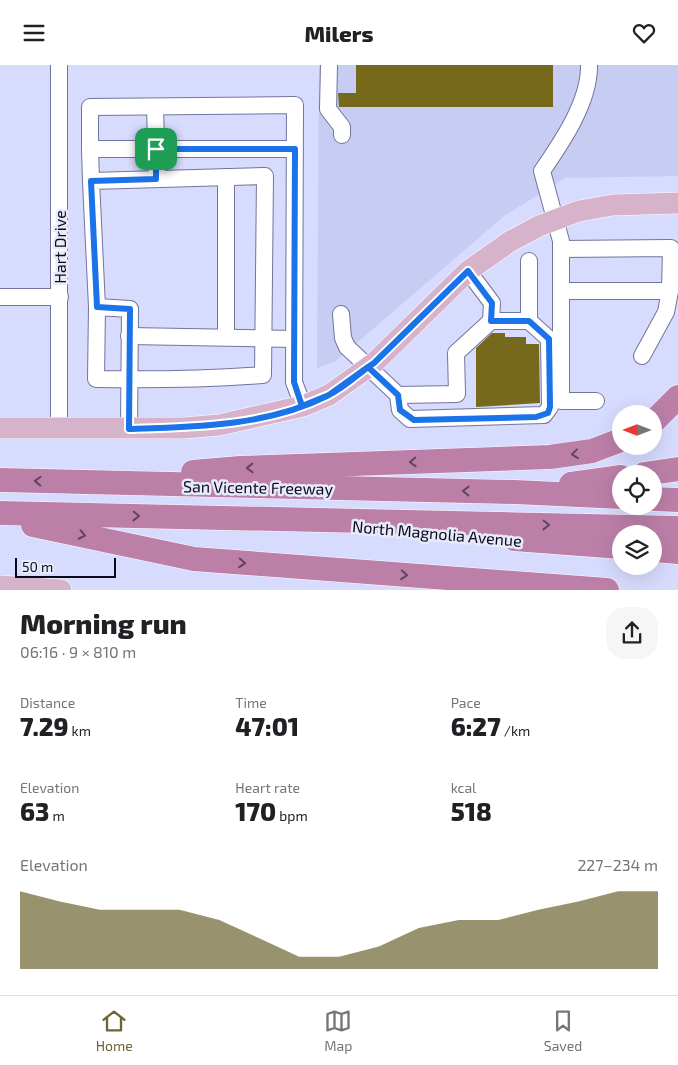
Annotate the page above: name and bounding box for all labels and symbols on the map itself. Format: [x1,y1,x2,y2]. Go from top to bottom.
pin [135,128,177,170]
street label: Hart Drive [50,210,69,284]
north arrow [612,405,662,455]
one-way arrow [570,448,579,458]
one-way arrow [408,456,416,467]
one-way arrow [246,462,254,473]
one-way arrow [33,476,41,487]
street label: San Vicente Freeway [183,476,334,498]
one-way arrow [462,486,470,496]
one-way arrow [132,511,140,521]
street label: North Magnolia Avenue [351,516,523,550]
one-way arrow [543,519,551,530]
one-way arrow [77,529,86,540]
scale bar [15,555,116,578]
one-way arrow [238,557,246,568]
one-way arrow [400,570,408,581]

